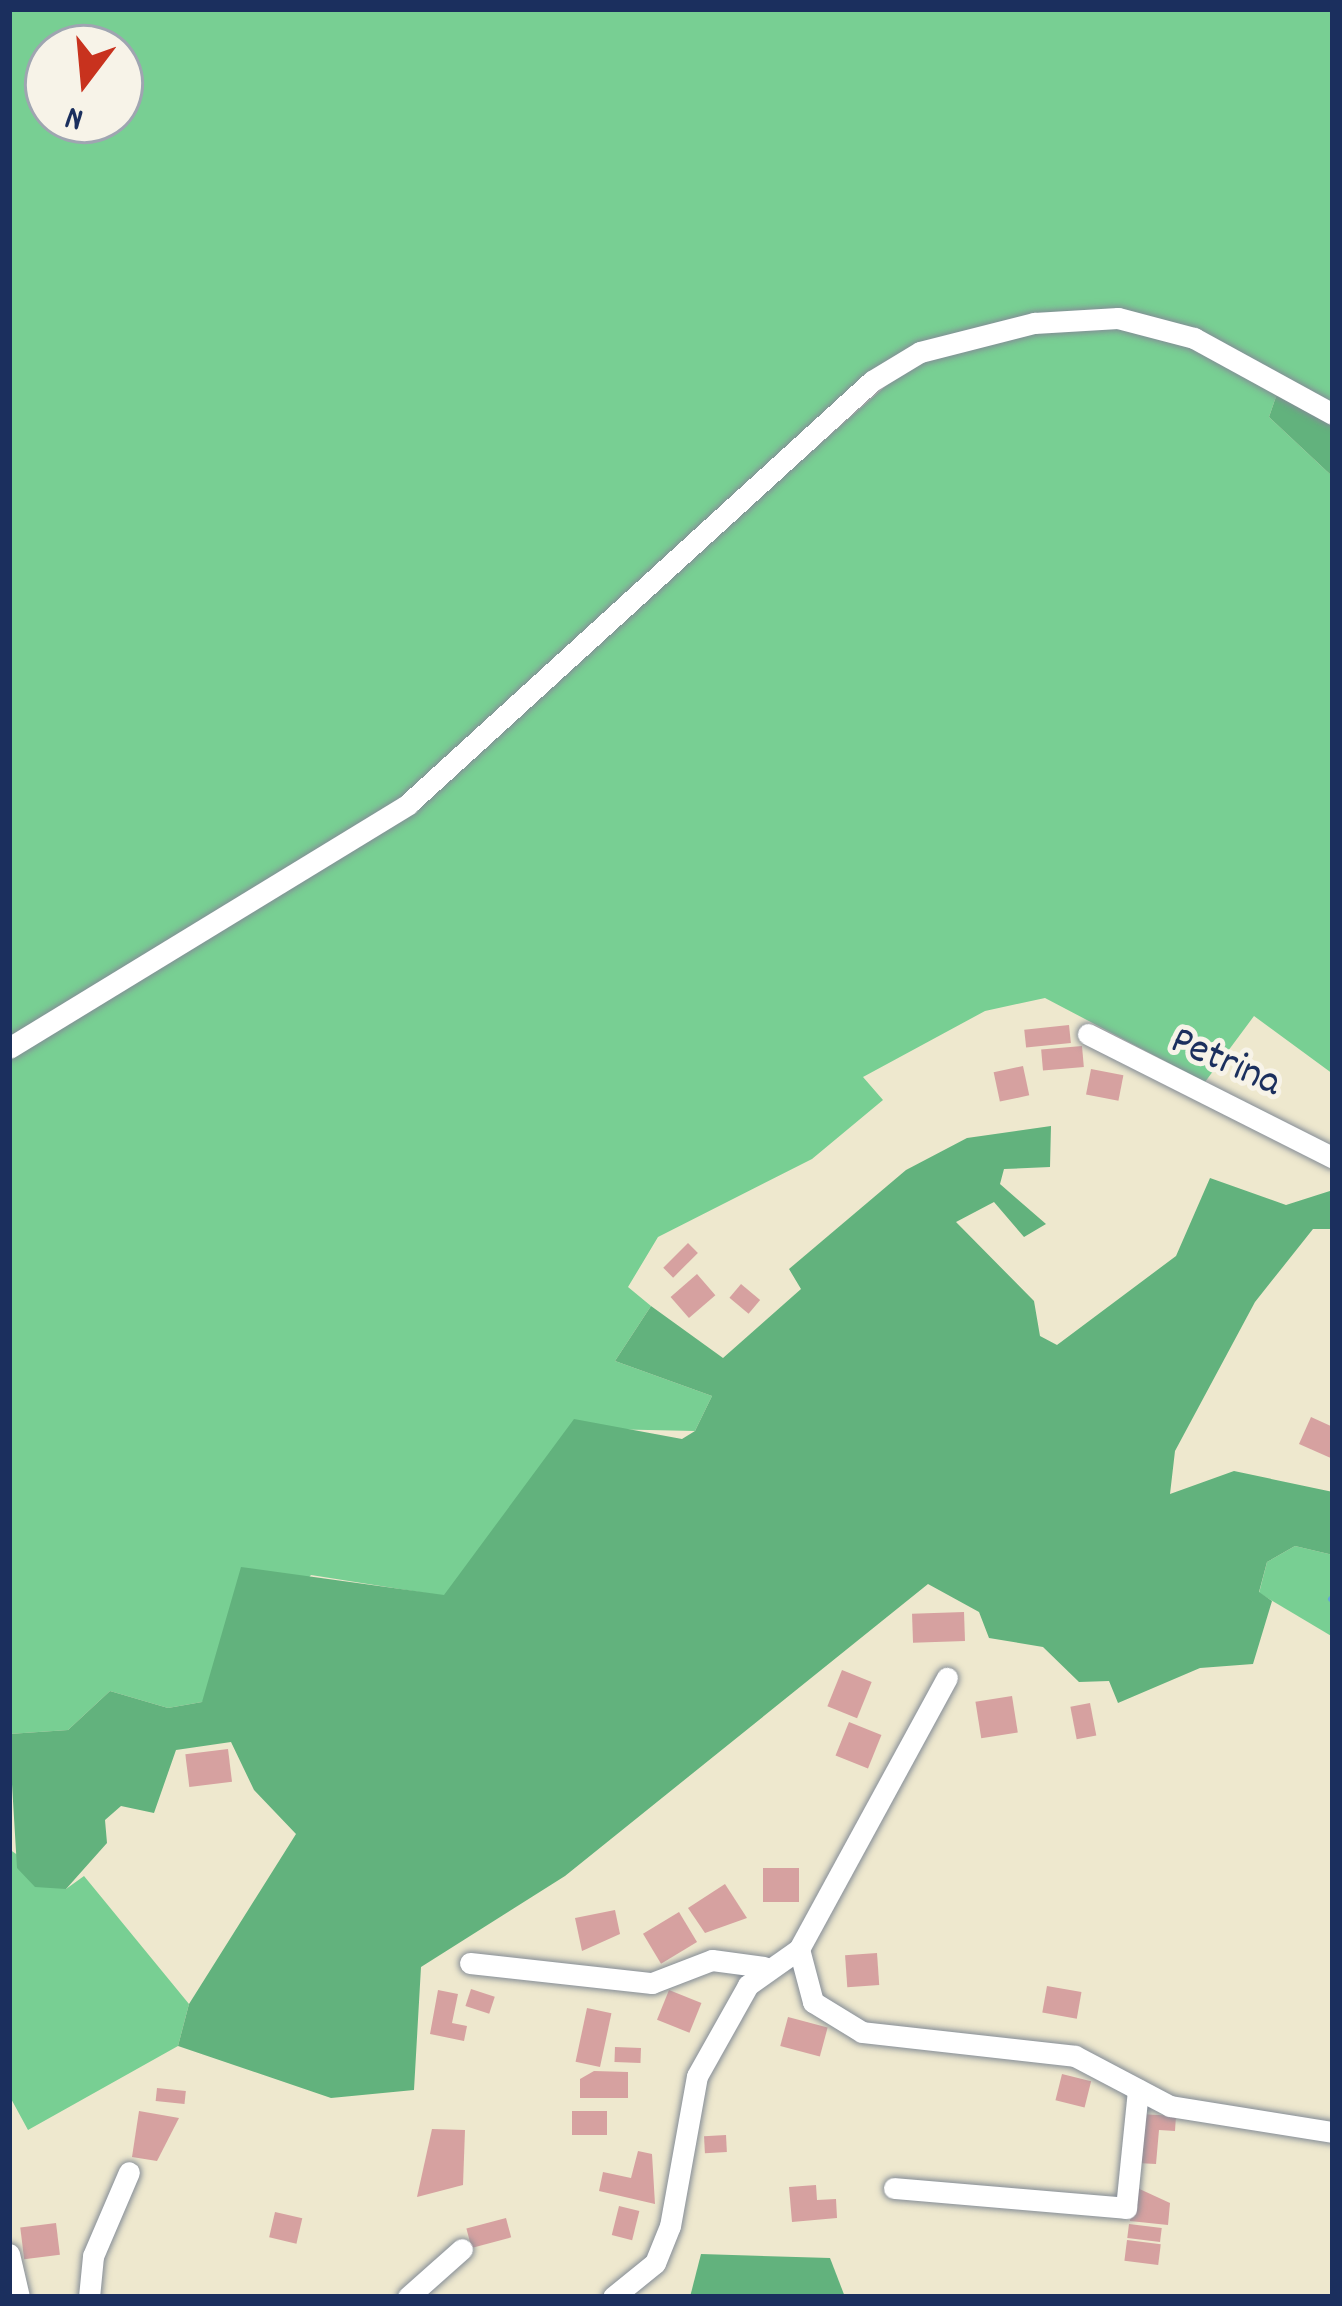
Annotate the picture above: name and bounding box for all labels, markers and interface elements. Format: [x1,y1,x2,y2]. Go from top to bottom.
north arrow [24,24,144,144]
text: N [60,91,89,141]
street label: Petrina [1162,1018,1288,1110]

